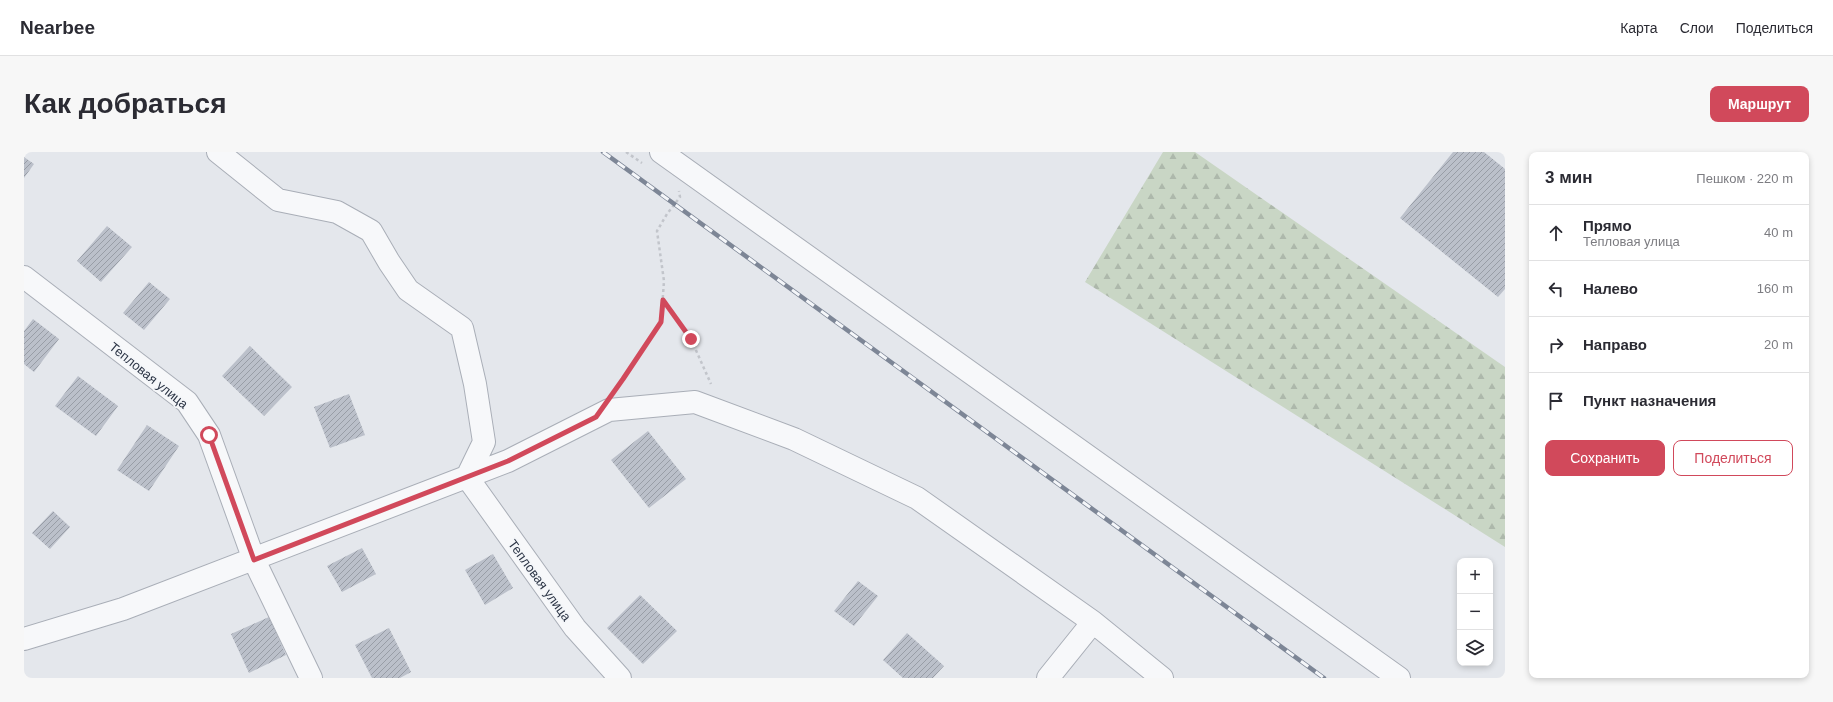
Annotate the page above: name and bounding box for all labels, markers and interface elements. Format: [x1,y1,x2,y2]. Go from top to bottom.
text: Nearbee [20,17,95,38]
text: Карта [1620,20,1658,36]
text: Слои [1680,20,1714,36]
text: Поделиться [1736,20,1813,36]
button: Маршрут [1710,86,1809,122]
text: Как добраться [24,88,226,119]
text: 3 мин [1545,168,1592,187]
text: Пешком · 220 m [1696,171,1793,186]
text: Прямо [1583,217,1632,234]
icon: ahead [1545,222,1567,244]
text: 40 m [1764,225,1793,240]
text: Тепловая улица [1583,234,1680,249]
icon: left [1545,278,1567,300]
text: Налево [1583,280,1638,297]
text: 160 m [1757,281,1793,296]
route end [682,330,700,348]
icon: right [1545,334,1567,356]
text: Направо [1583,336,1647,353]
text: 20 m [1764,337,1793,352]
street label: Тепловая улица [106,339,192,412]
icon: arrive [1545,390,1567,412]
text: Пункт назначения [1583,392,1716,409]
route start [200,426,218,444]
button: Сохранить [1545,440,1665,476]
button: Поделиться [1673,440,1793,476]
street label: Тепловая улица [505,537,575,624]
map controls [1457,558,1493,666]
button: + [1457,558,1493,594]
button: − [1457,594,1493,630]
button: layers [1457,630,1493,666]

